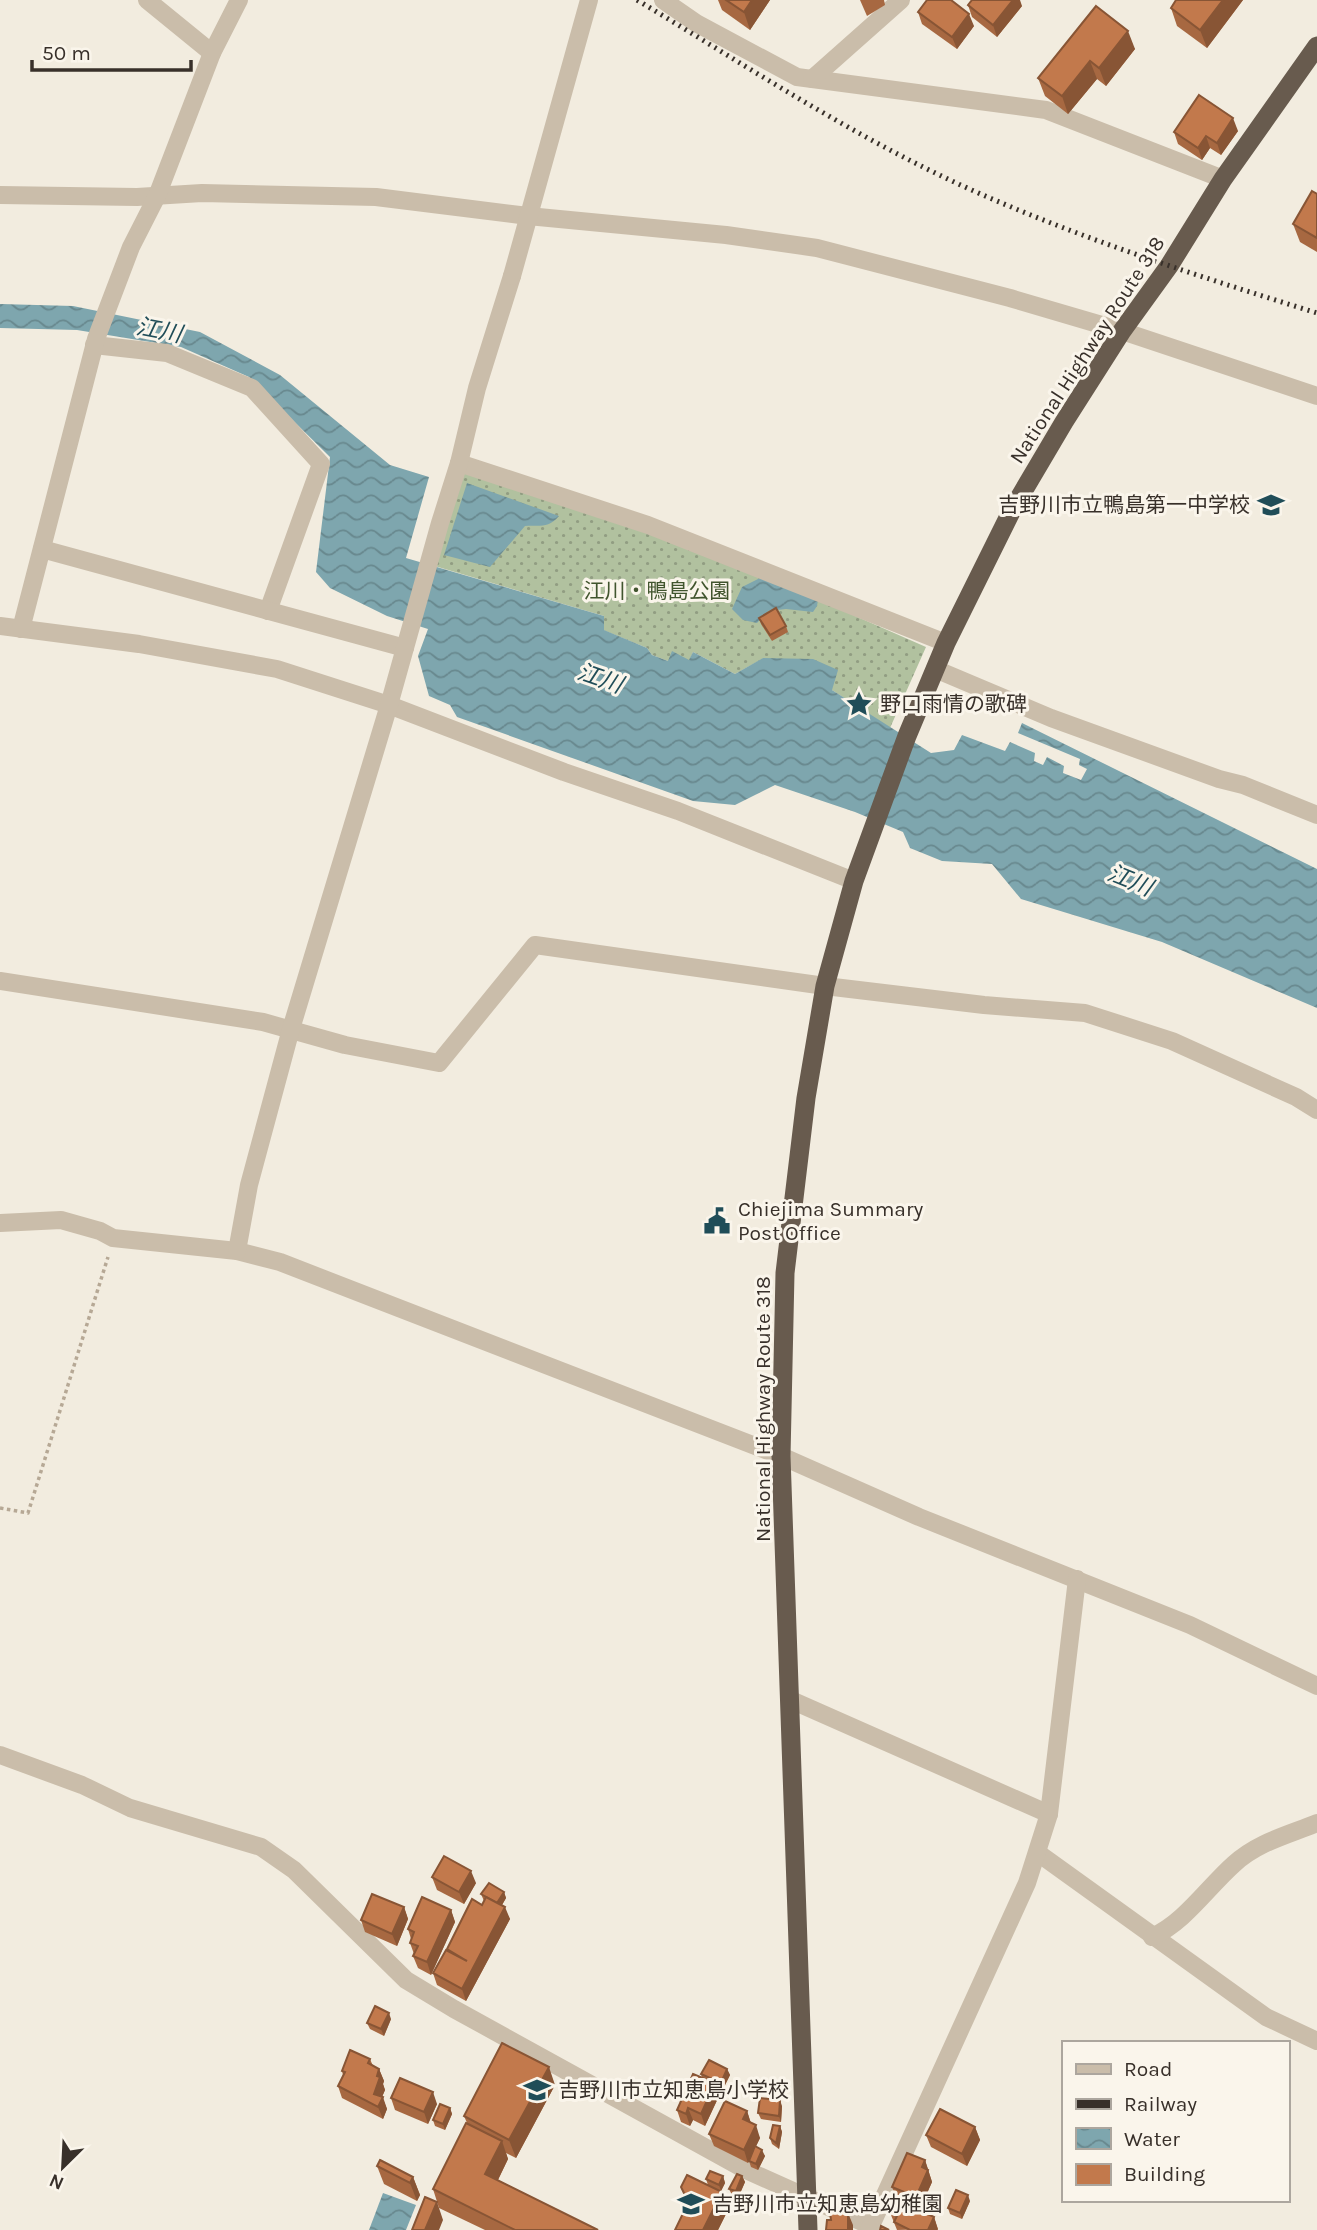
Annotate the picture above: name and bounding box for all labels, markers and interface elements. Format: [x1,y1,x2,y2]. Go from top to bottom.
scale bar [32,28,191,72]
text: 50 m [42,41,91,65]
street label: National Highway Route 318 [1004,232,1170,468]
water label: 江川 [134,313,187,349]
school or university icon: 吉野川市立鴨島第一中学校 [1256,490,1286,520]
place label: 吉野川市立鴨島第一中学校 [998,493,1250,517]
park label: 江川・鴨島公園 [584,579,731,603]
water label: 江川 [574,658,629,700]
place icon: 野口雨情の歌碑 [844,689,874,719]
place label: 野口雨情の歌碑 [880,692,1027,716]
water label: 江川 [1103,859,1159,903]
place label: Chiejima Summary Post Office [738,1197,923,1245]
public building icon: Chiejima Summary Post Office [702,1206,732,1236]
street label: National Highway Route 318 [751,1276,775,1542]
legend [1062,2041,1289,2202]
text: Road [1124,2057,1172,2081]
school or university icon: 吉野川市立知恵島小学校 [522,2075,552,2105]
place label: 吉野川市立知恵島小学校 [558,2078,789,2102]
text: Railway [1124,2092,1197,2116]
text: Water [1124,2127,1180,2151]
north arrow [28,2132,98,2202]
text: Building [1124,2162,1205,2186]
text: N [46,2169,67,2194]
school or university icon: 吉野川市立知恵島幼稚園 [676,2189,706,2219]
place label: 吉野川市立知恵島幼稚園 [712,2192,943,2216]

